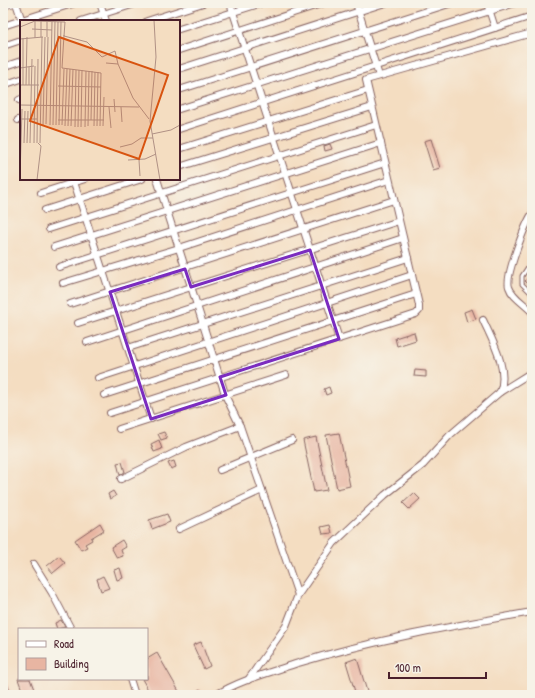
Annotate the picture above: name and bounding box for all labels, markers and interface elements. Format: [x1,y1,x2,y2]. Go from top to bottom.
inset map [20,20,180,180]
legend [18,628,148,680]
text: Road [54,635,74,652]
scale bar [389,654,486,680]
text: Building [54,655,89,672]
text: 100 m [395,659,421,676]

